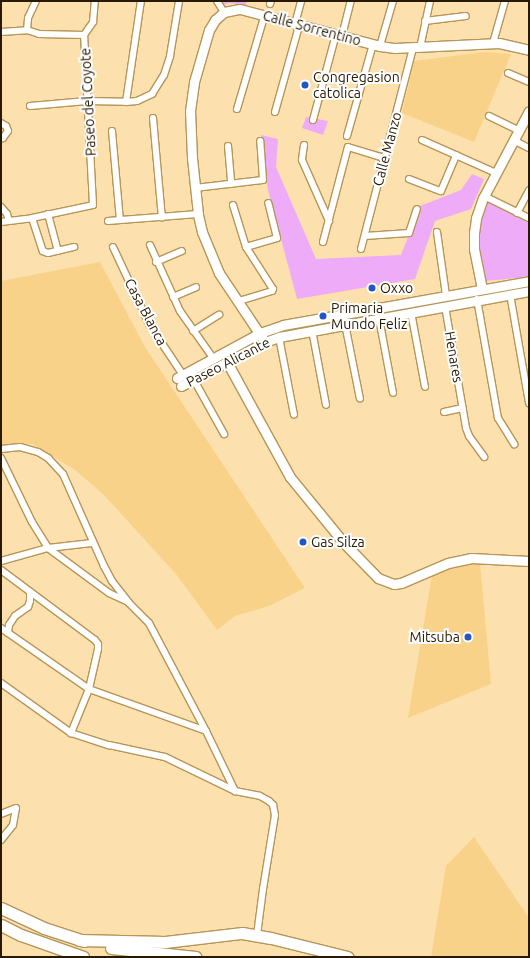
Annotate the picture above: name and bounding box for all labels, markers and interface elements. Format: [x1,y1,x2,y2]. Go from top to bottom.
street label: Calle Sorrentino [261,7,363,49]
street label: Paseo del Coyote [77,47,99,157]
place label: Congregasion catolica [313,69,400,102]
marker: Congregasion catolica [300,80,310,90]
street label: Calle Manzo [369,110,405,188]
street label: Casa Blanca [121,276,171,348]
place label: Oxxo [380,280,413,296]
marker: Oxxo [367,283,377,293]
place label: Primaria Mundo Feliz [331,300,407,332]
marker: Primaria Mundo Feliz [318,311,328,321]
street label: Henares [441,330,467,384]
street label: Paseo Alicante [183,334,273,390]
place label: Gas Silza [311,534,365,550]
marker: Gas Silza [298,537,308,547]
place label: Mitsuba [409,629,460,645]
marker: Mitsuba [463,632,473,642]

